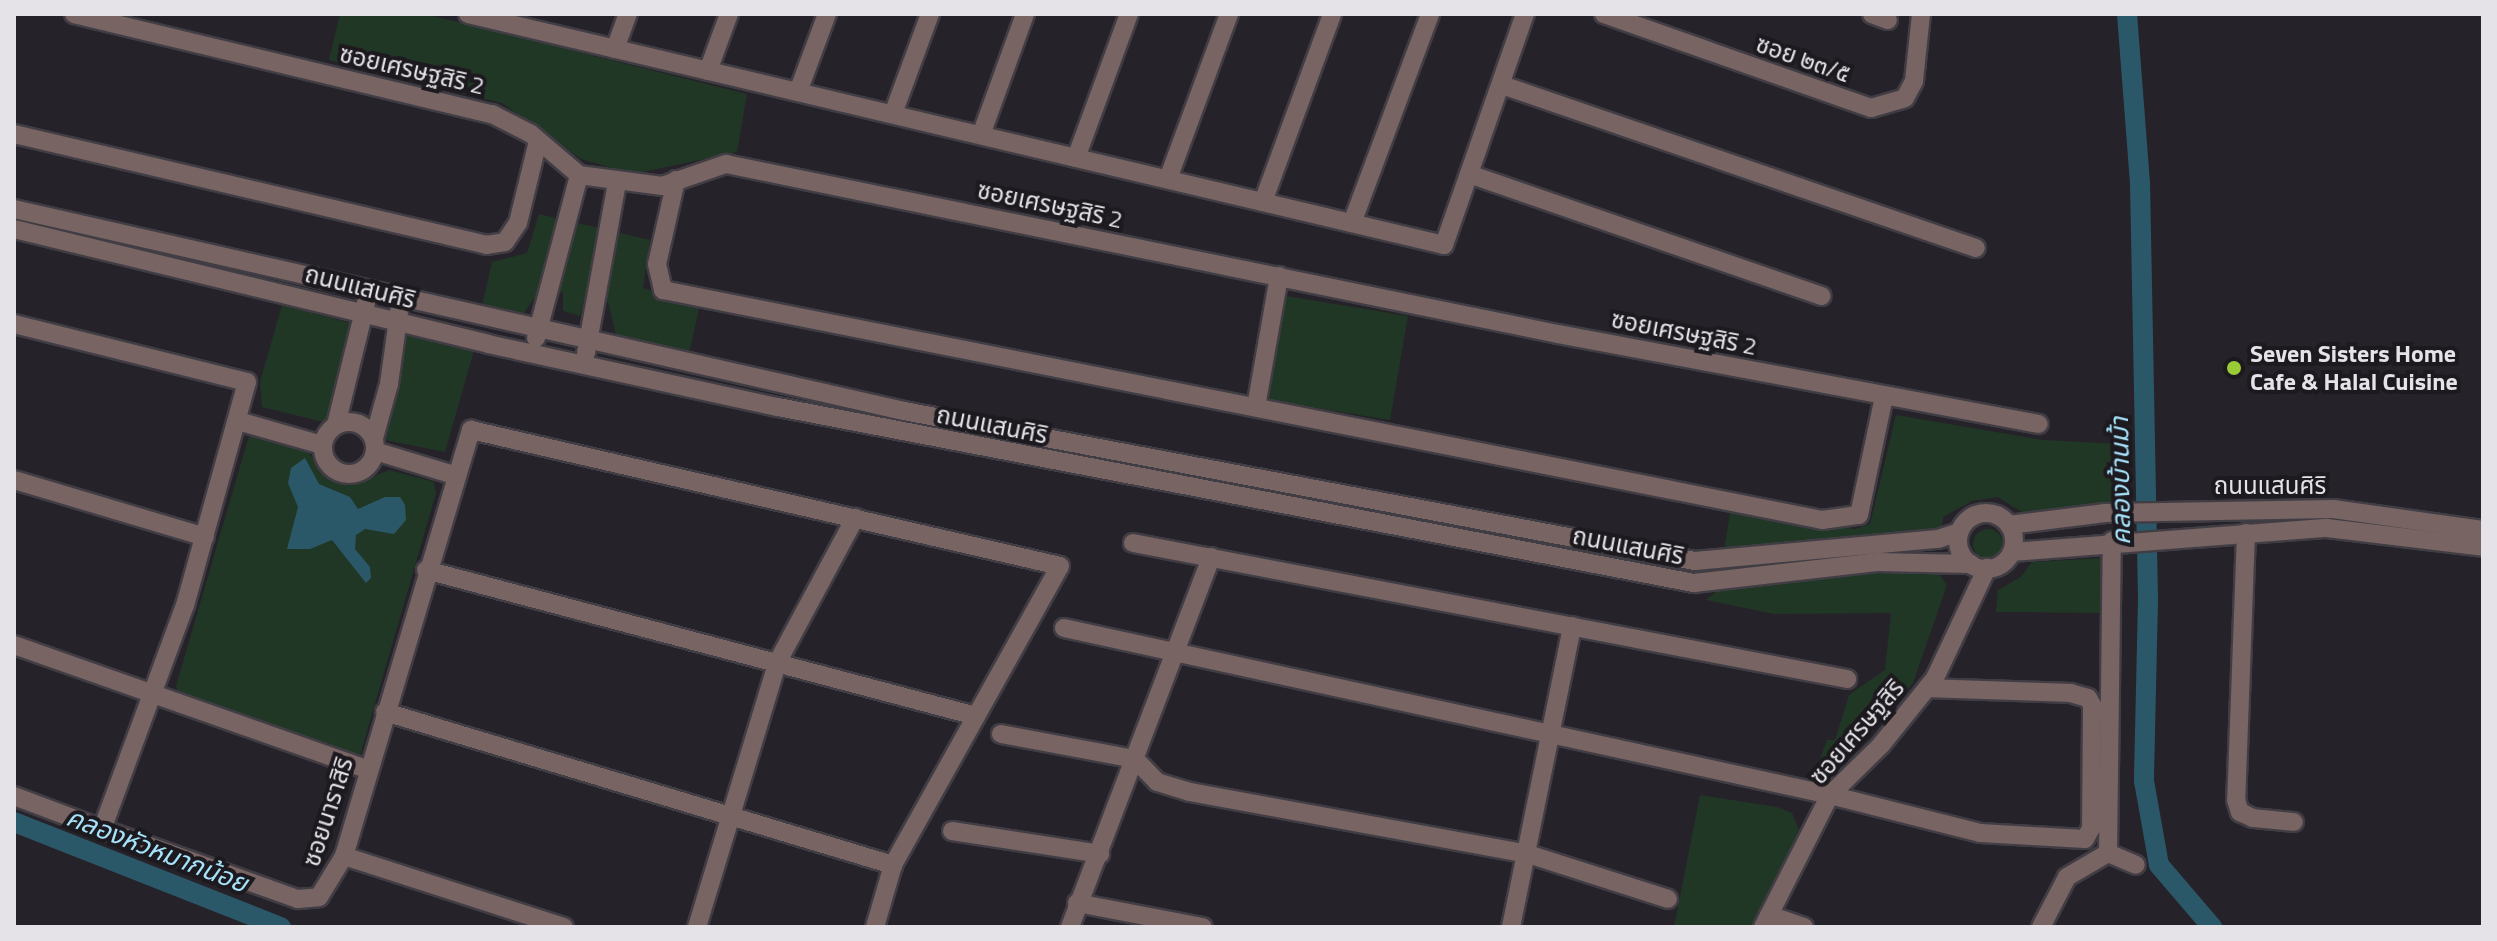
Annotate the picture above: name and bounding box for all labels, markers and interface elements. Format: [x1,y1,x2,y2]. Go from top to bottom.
street label: ซอย ๒๓/๕ [1752,29,1854,89]
street label: ซอยเศรษฐสิริ 2 [337,39,487,101]
street label: ซอยเศรษฐสิริ 2 [975,176,1125,234]
street label: ถนนแสนศิริ [302,259,418,315]
street label: ซอยเศรษฐสิริ 2 [1609,305,1759,361]
place label: Seven Sisters Home Cafe & Halal Cuisine [2250,340,2458,396]
marker: Seven Sisters Home Cafe & Halal Cuisine [2225,359,2243,377]
street label: ถนนแสนศิริ [934,400,1050,450]
water label: คลองบ้านม้า [2103,417,2137,545]
street label: ถนนแสนศิริ [2214,472,2326,500]
street label: ถนนแสนศิริ [1570,521,1686,571]
street label: ซอยเศรษฐสิริ [1804,674,1910,790]
street label: ซอยนาราสิริ [297,754,359,870]
water label: คลองหัวหมากน้อย [62,801,252,899]

